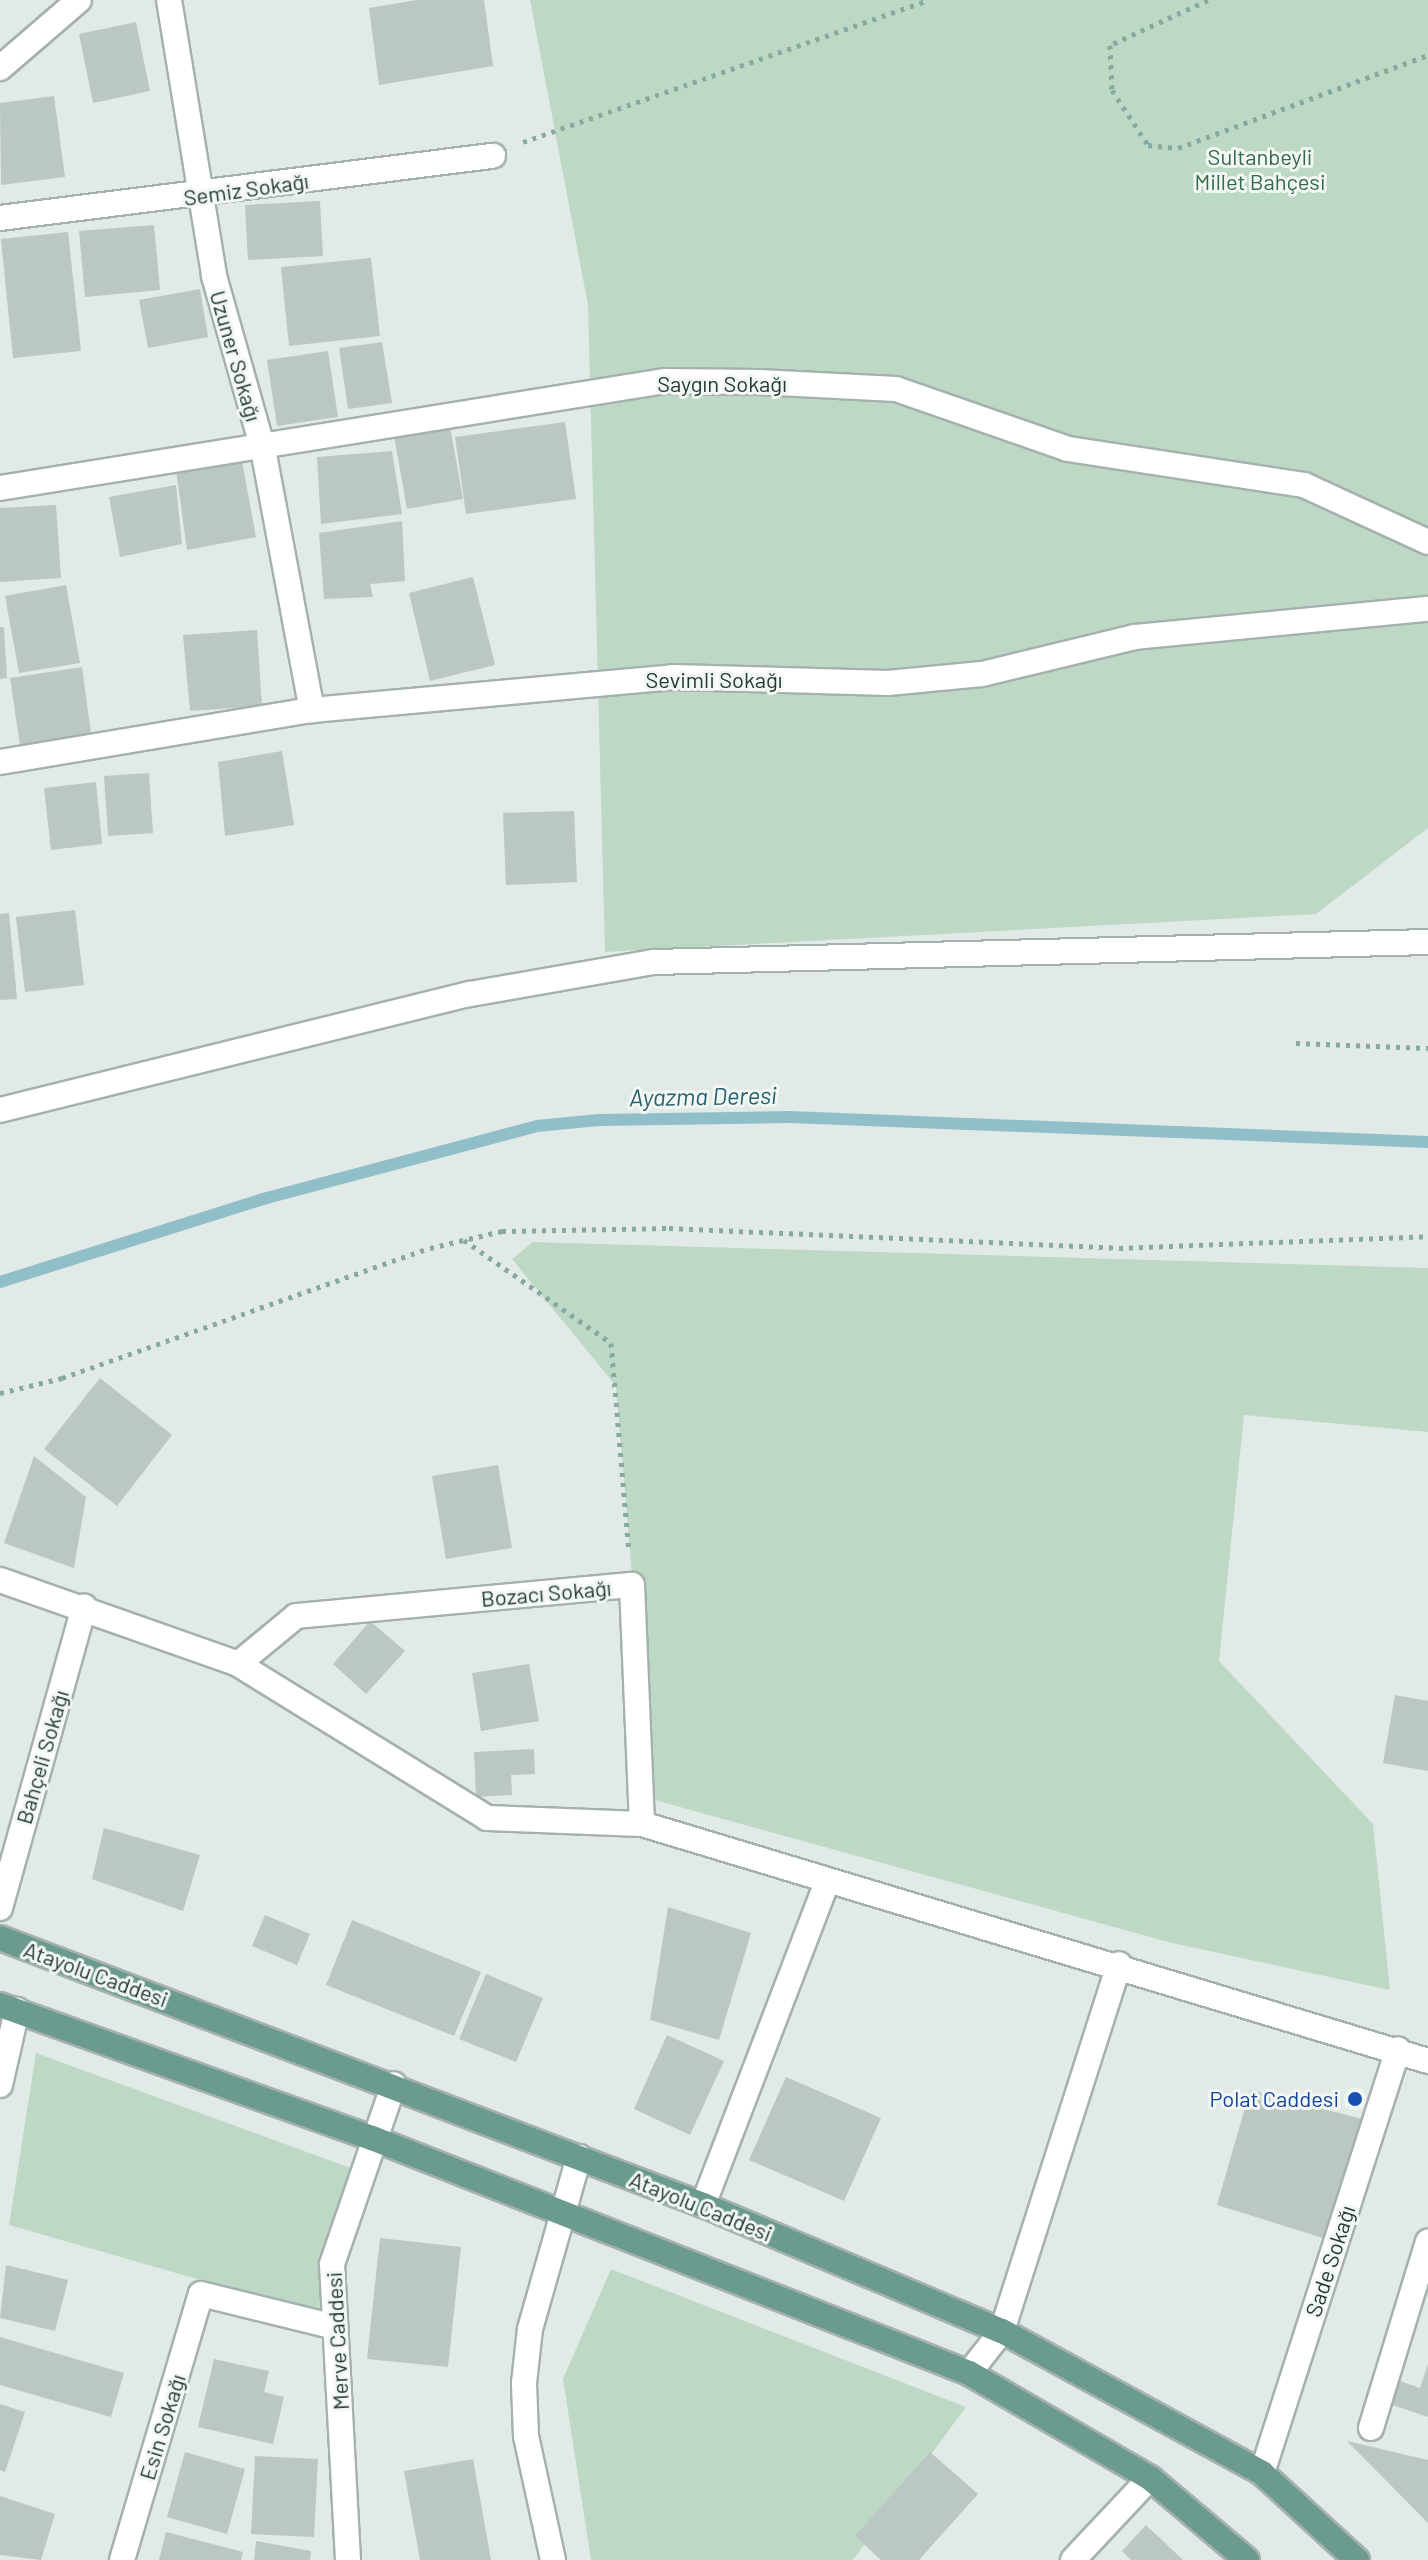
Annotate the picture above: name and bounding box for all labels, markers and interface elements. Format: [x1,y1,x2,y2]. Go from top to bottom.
park label: Sultanbeyli Millet Bahçesi [1194,143,1326,194]
street label: Semiz Sokağı [182,167,310,211]
street label: Uzuner Sokağı [205,287,267,425]
street label: Saygın Sokağı [657,371,787,397]
street label: Sevimli Sokağı [646,667,782,693]
water label: Ayazma Deresi [629,1080,777,1112]
street label: Bozacı Sokağı [480,1574,612,1612]
street label: Bahçeli Sokağı [10,1687,74,1827]
street label: Atayolu Caddesi [20,1936,172,2012]
place label: Polat Caddesi [1210,2086,1339,2112]
marker: Polat Caddesi [1346,2090,1364,2108]
street label: Atayolu Caddesi [626,2165,776,2247]
street label: Sade Sokağı [1300,2202,1360,2320]
street label: Merve Caddesi [320,2271,354,2411]
street label: Esin Sokağı [133,2371,191,2483]

